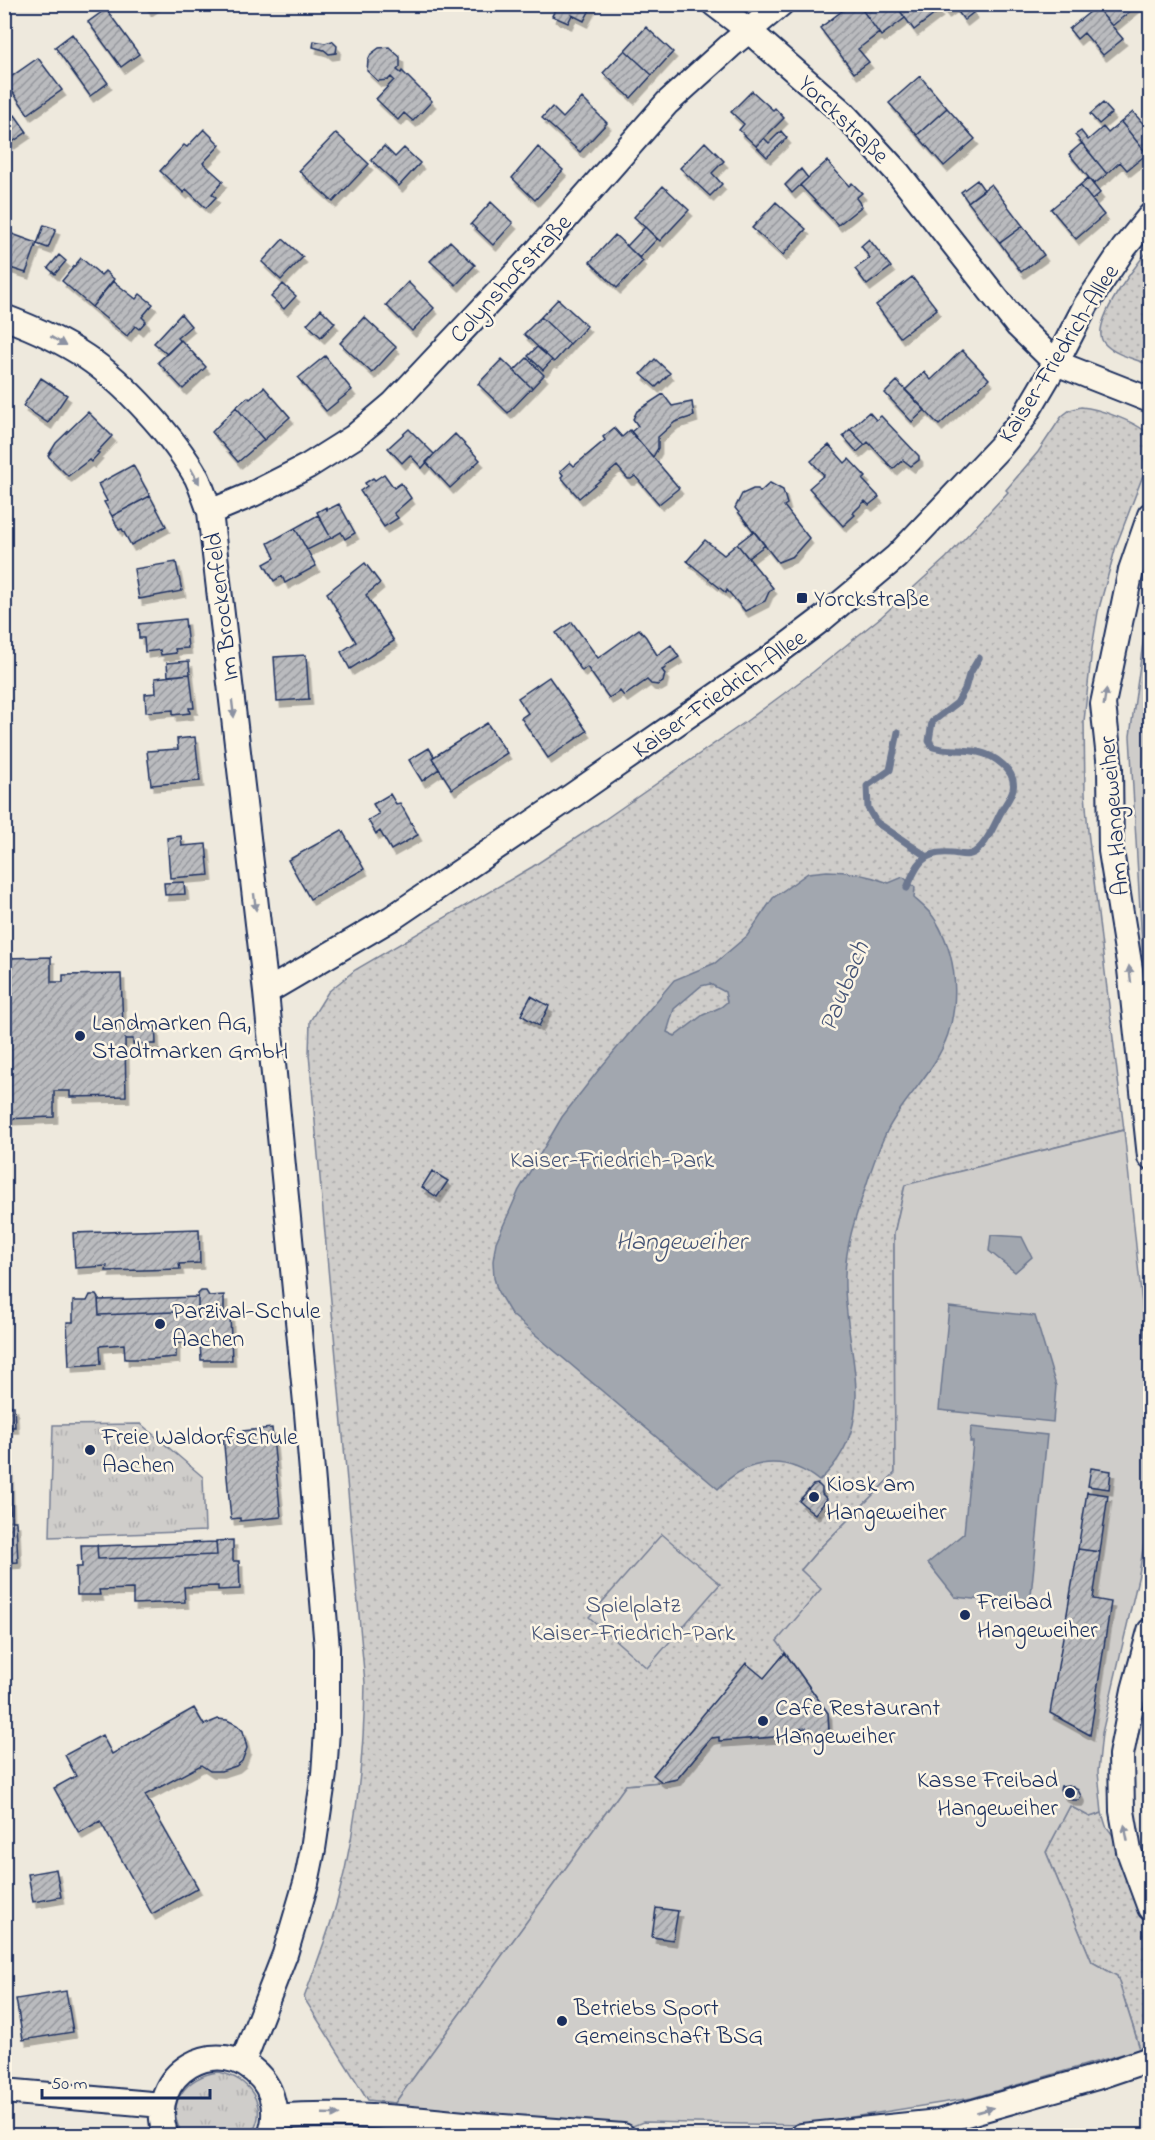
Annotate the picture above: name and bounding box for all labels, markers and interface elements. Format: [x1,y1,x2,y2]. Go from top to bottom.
street label: Yorckstraße [789,68,896,174]
street label: Colynshofstraße [443,207,582,353]
street label: Kaiser-Friedrich-Allee [991,258,1129,451]
one-way arrow [50,335,66,346]
one-way arrow [190,468,200,485]
street label: Im Brockenfeld [197,530,250,683]
place label: Yorckstraße [814,583,930,618]
marker: Yorckstraße [795,591,809,605]
street label: Kaiser-Friedrich-Allee [626,622,815,768]
one-way arrow [1100,687,1109,706]
one-way arrow [228,699,238,718]
street label: Am Hangeweiher [1091,734,1140,897]
one-way arrow [250,893,260,912]
water label: Paubach [811,936,881,1038]
one-way arrow [1125,964,1135,983]
place label: Landmarken AG, Stadtmarken GmbH [92,1007,288,1070]
marker: Landmarken AG, Stadtmarken GmbH [73,1029,87,1043]
park label: Kaiser-Friedrich-Park [510,1144,715,1179]
water label: Hangeweiher [616,1224,749,1262]
place label: Parzival-Schule Aachen [172,1295,321,1358]
marker: Parzival-Schule Aachen [153,1317,167,1331]
place label: Freie Waldorfschule Aachen [101,1421,298,1484]
marker: Freie Waldorfschule Aachen [83,1443,97,1457]
place label: Kiosk am Hangeweiher [826,1468,947,1531]
marker: Kiosk am Hangeweiher [807,1490,821,1504]
place label: Freibad Hangeweiher [976,1586,1098,1649]
park label: Spielplatz Kaiser-Friedrich-Park [531,1589,736,1652]
marker: Freibad Hangeweiher [958,1608,972,1622]
place label: Cafe Restaurant Hangeweiher [775,1692,940,1755]
marker: Cafe Restaurant Hangeweiher [756,1714,770,1728]
place label: Kasse Freibad Hangeweiher [917,1764,1059,1827]
marker: Kasse Freibad Hangeweiher [1063,1786,1077,1800]
one-way arrow [1121,1823,1130,1842]
place label: Betriebs Sport Gemeinschaft BSG [573,1992,763,2055]
marker: Betriebs Sport Gemeinschaft BSG [555,2014,569,2028]
scale bar [42,2062,210,2100]
text: 50 m [51,2072,88,2098]
one-way arrow [976,2105,994,2114]
one-way arrow [321,2109,340,2118]

